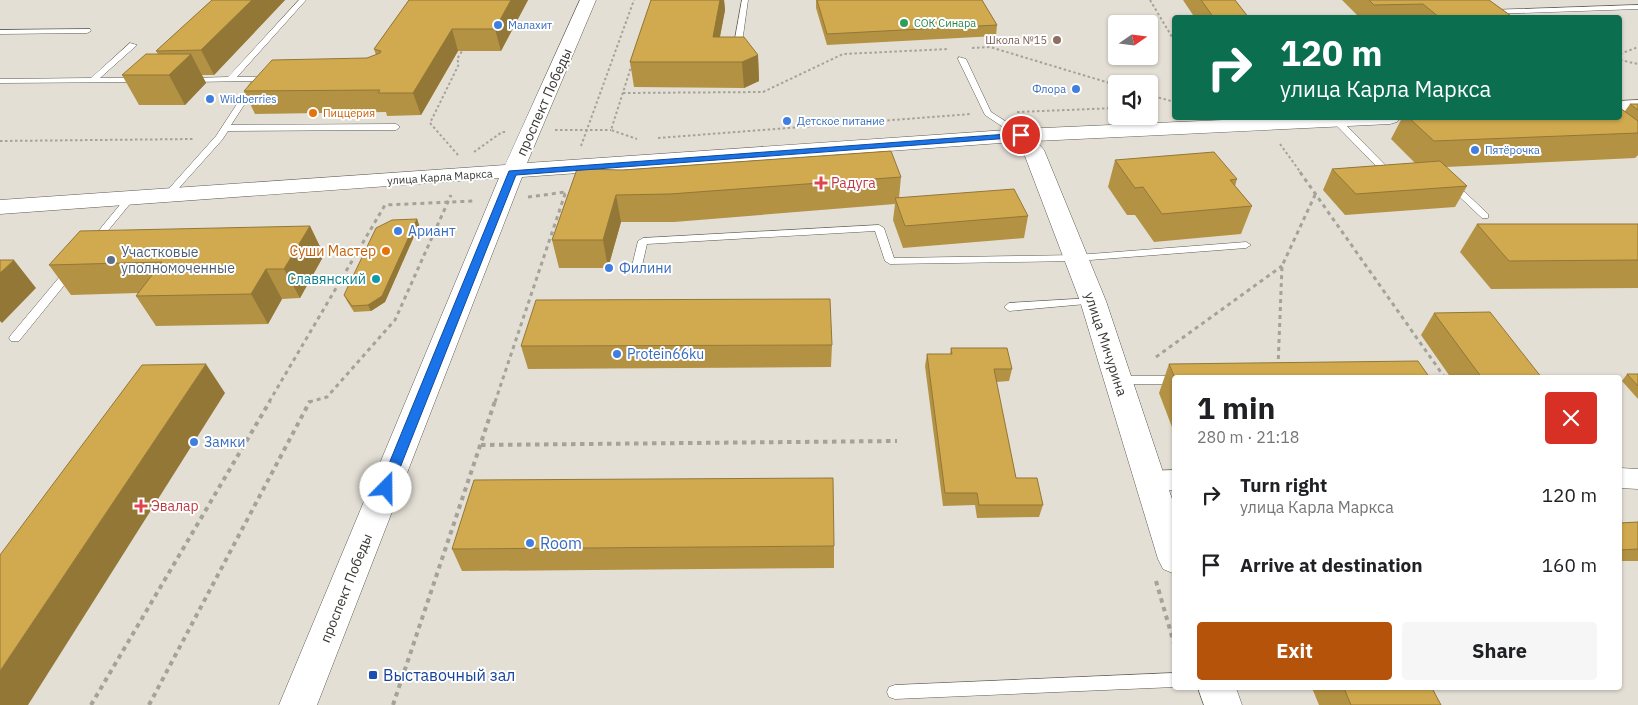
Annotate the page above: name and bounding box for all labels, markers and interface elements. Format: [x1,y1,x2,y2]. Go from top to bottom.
north arrow [1108,15,1158,65]
map controls [1108,15,1158,125]
place label: СОК Синара [914,16,976,30]
marker: СОК Синара [898,17,910,29]
place label: Малахит [508,18,552,32]
marker: Малахит [492,19,504,31]
text: 120 m [1280,30,1383,76]
place label: Школа №15 [985,33,1047,47]
marker: Школа №15 [1051,34,1063,46]
icon: right [1197,35,1262,100]
street label: проспект Победы [512,45,576,159]
text: улица Карла Маркса [1280,74,1491,103]
button: sound [1108,75,1158,125]
place label: Флора [1032,82,1066,96]
marker: Флора [1070,83,1082,95]
place label: Wildberries [220,92,277,106]
marker: Wildberries [204,93,216,105]
place label: Пиццерия [323,106,375,120]
marker: Пиццерия [307,107,319,119]
place label: Детское питание [797,114,885,128]
pin [1000,114,1042,156]
marker: Детское питание [781,115,793,127]
icon: arrive [1007,121,1035,149]
place label: Пятёрочка [1485,143,1540,157]
marker: Пятёрочка [1469,144,1481,156]
street label: улица Карла Маркса [387,166,493,188]
place label: Радуга [831,174,876,192]
marker: Радуга [815,177,827,189]
place label: Ариант [408,222,456,240]
marker: Ариант [392,225,404,237]
place label: Суши Мастер [289,242,376,260]
place label: Участковые уполномоченные [121,243,235,277]
marker: Суши Мастер [380,245,392,257]
marker: Участковые уполномоченные [105,254,117,266]
place label: Филини [619,259,672,277]
marker: Филини [603,262,615,274]
place label: Славянский [287,270,366,288]
marker: Славянский [370,273,382,285]
street label: улица Мичурина [1081,290,1131,399]
place label: Protein66ku [627,345,704,363]
marker: Protein66ku [611,348,623,360]
text: 1 min [1197,388,1275,427]
button: close [1545,392,1597,444]
text: 280 m · 21:18 [1197,427,1299,447]
place label: Замки [204,433,245,451]
marker: Замки [188,436,200,448]
position arrow [359,461,411,513]
text: Turn right [1240,473,1327,497]
icon: right [1197,481,1225,509]
text: 120 m [1542,483,1597,507]
place label: Эвалар [151,497,199,515]
text: улица Карла Маркса [1240,497,1394,517]
marker: Эвалар [135,500,147,512]
street label: проспект Победы [316,531,376,645]
place label: Room [540,533,582,553]
marker: Room [524,537,536,549]
icon: arrive [1197,551,1225,579]
text: Arrive at destination [1240,553,1423,577]
text: 160 m [1542,553,1597,577]
button: Exit [1197,622,1392,680]
button: Share [1402,622,1597,680]
place label: Выставочный зал [383,665,515,685]
marker: Выставочный зал [367,669,379,681]

